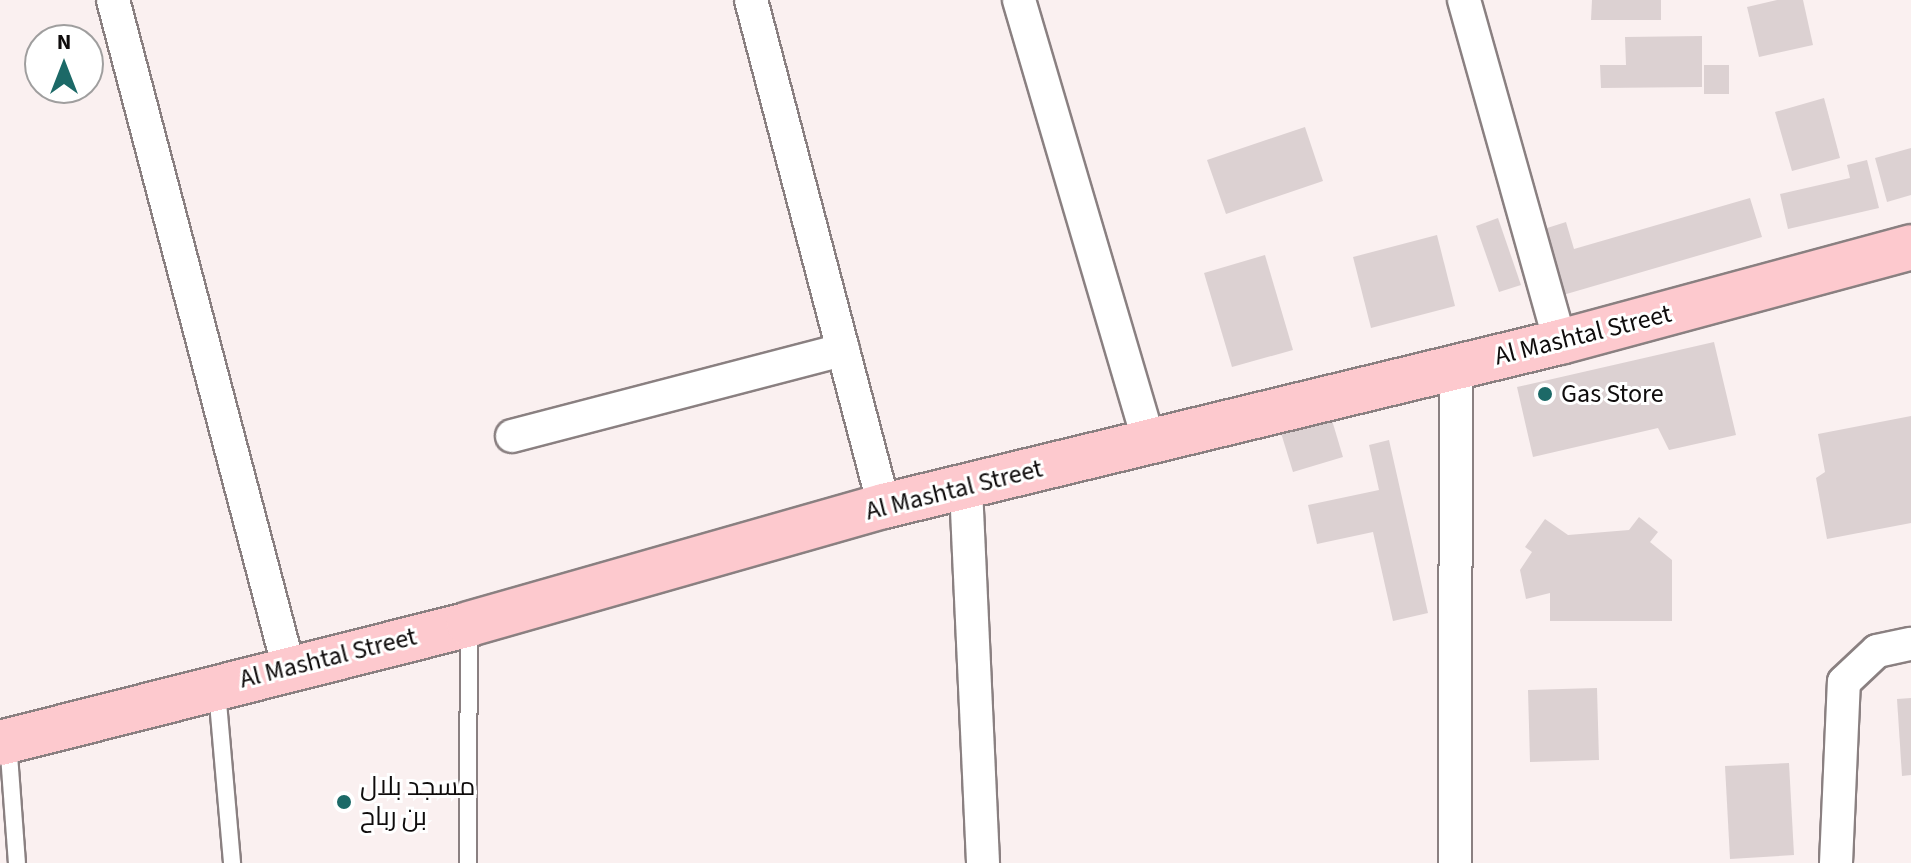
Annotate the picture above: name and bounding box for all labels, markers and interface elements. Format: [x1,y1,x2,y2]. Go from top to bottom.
north arrow [24,24,104,104]
text: N [57,26,71,58]
street label: Al Mashtal Street [1491,298,1675,372]
place label: Gas Store [1561,378,1664,410]
marker: Gas Store [1536,385,1554,403]
street label: Al Mashtal Street [862,453,1046,527]
street label: Al Mashtal Street [236,621,420,695]
place label: مسجد بلال بن رباح [360,771,476,832]
marker: مسجد بلال بن رباح [335,793,353,811]

